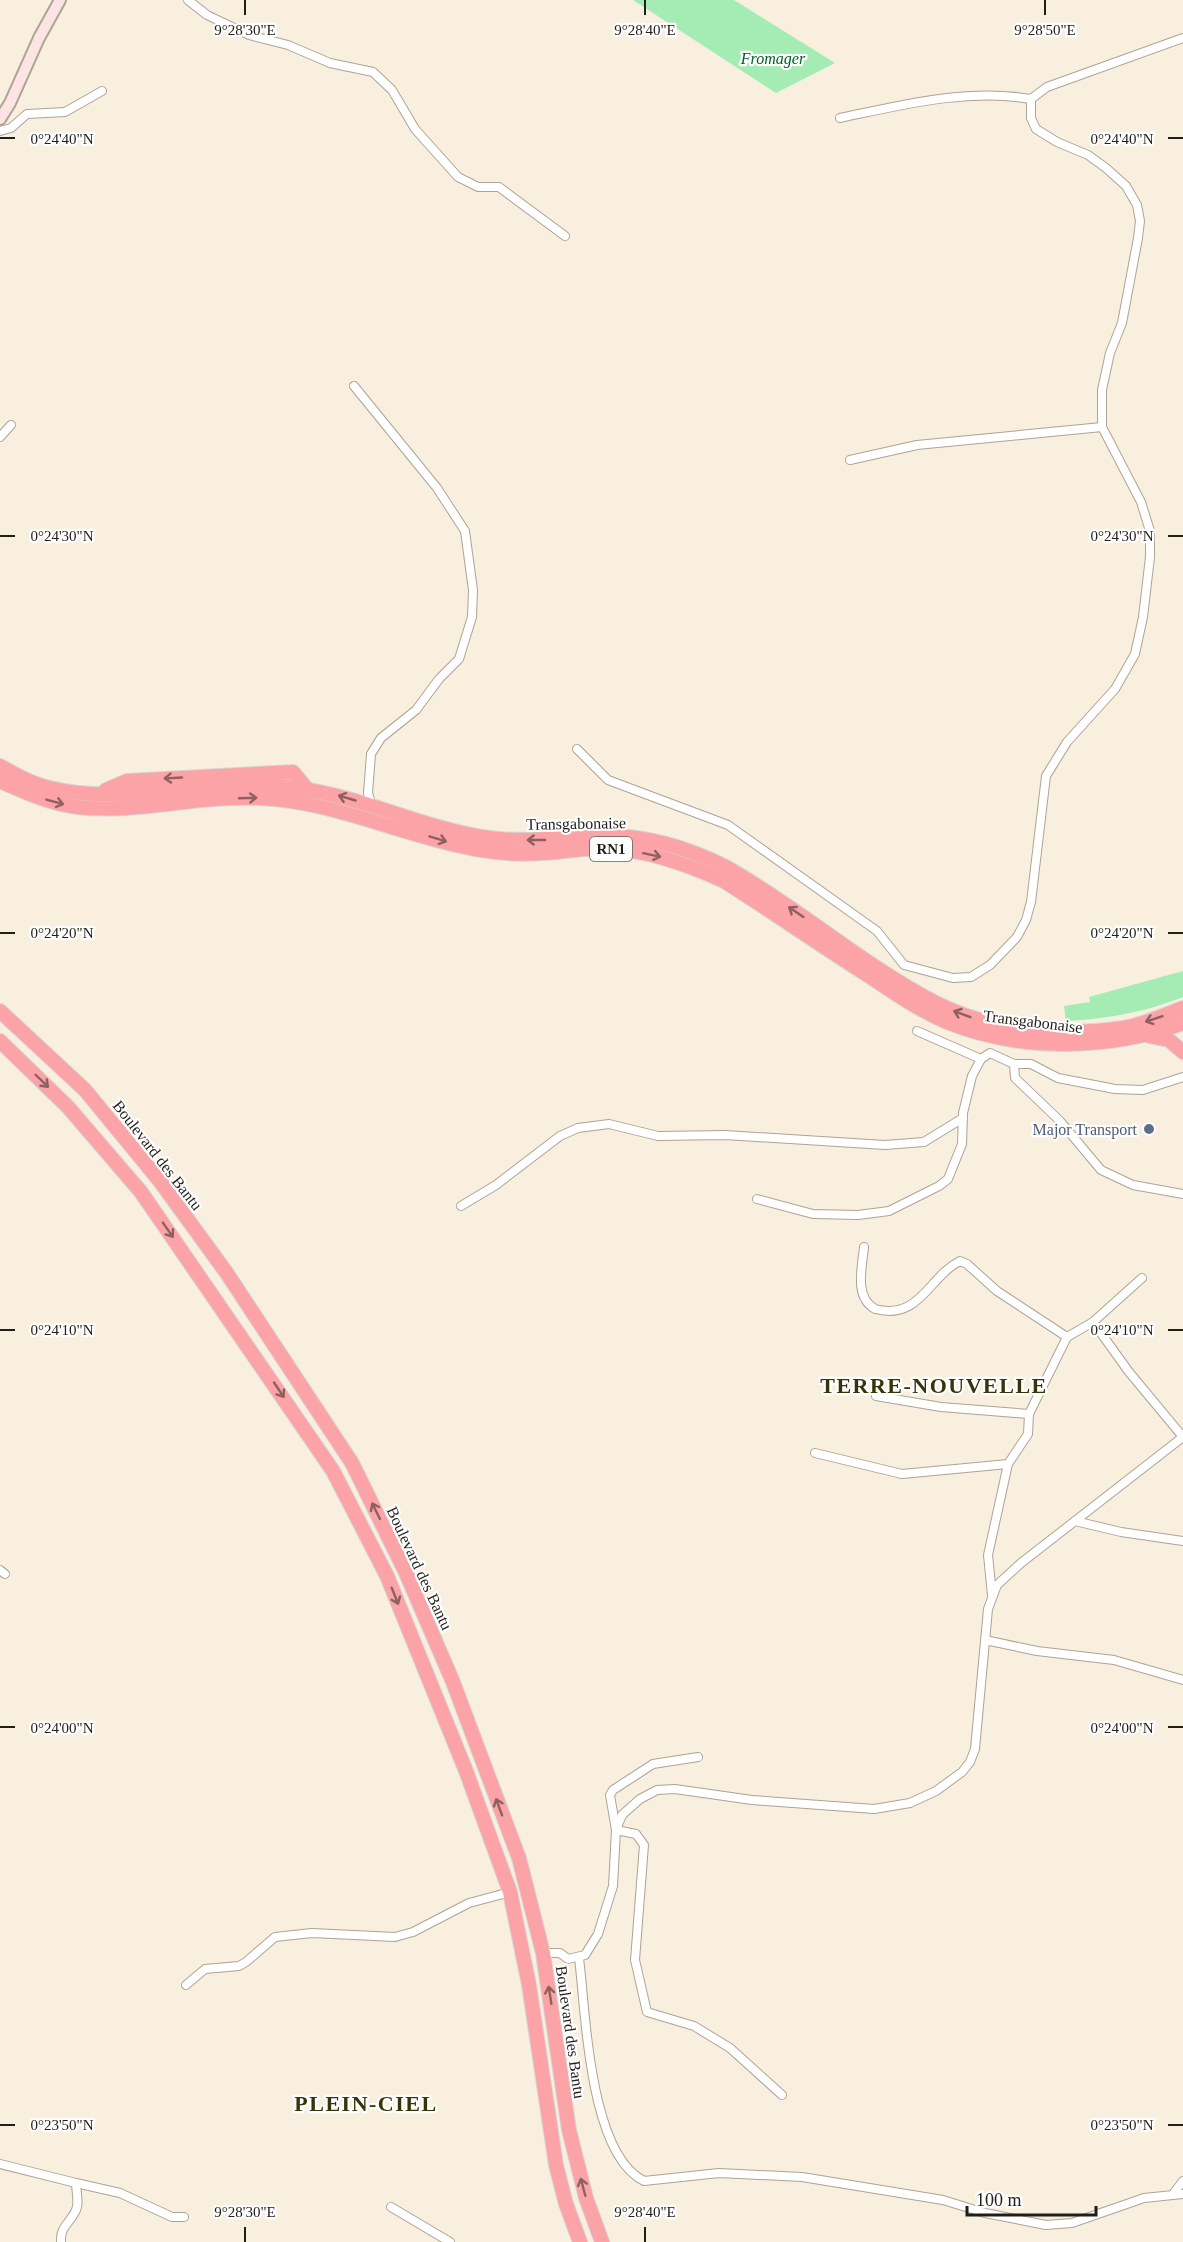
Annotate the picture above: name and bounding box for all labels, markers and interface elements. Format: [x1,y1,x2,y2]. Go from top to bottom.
text: 9°28'30"E [214,22,276,38]
text: 9°28'40"E [614,22,676,38]
text: 9°28'50"E [1014,22,1076,38]
park label: Fromager [740,50,806,68]
text: 0°24'40"N [30,131,94,147]
text: 0°24'40"N [1090,131,1154,147]
text: 0°24'30"N [30,528,94,544]
text: 0°24'30"N [1090,528,1154,544]
one-way arrow [163,773,183,784]
one-way arrow [238,792,258,804]
one-way arrow [338,792,357,803]
one-way arrow [45,796,64,808]
street label: Transgabonaise [526,814,626,834]
one-way arrow [428,834,447,845]
one-way arrow [527,834,547,846]
road number: RN1 [590,837,632,861]
one-way arrow [641,850,661,861]
one-way arrow [789,906,805,918]
text: 0°24'20"N [30,925,94,941]
text: 0°24'20"N [1090,925,1154,941]
one-way arrow [954,1007,972,1018]
street label: Transgabonaise [982,1007,1084,1037]
one-way arrow [1145,1014,1164,1025]
one-way arrow [35,1074,50,1089]
street label: Boulevard des Bantu [110,1097,206,1213]
place label: Major Transport [1033,1121,1138,1139]
marker: Major Transport [1142,1122,1156,1136]
one-way arrow [162,1221,174,1237]
text: 0°24'10"N [30,1322,94,1338]
text: 0°24'10"N [1090,1322,1154,1338]
district label: TERRE-NOUVELLE [820,1373,1048,1398]
one-way arrow [273,1382,285,1398]
one-way arrow [369,1502,381,1520]
street label: Boulevard des Bantu [383,1504,456,1633]
one-way arrow [390,1587,401,1605]
text: 0°24'00"N [30,1720,94,1736]
text: 0°24'00"N [1090,1720,1154,1736]
one-way arrow [493,1798,504,1817]
street label: Boulevard des Bantu [553,1964,588,2100]
one-way arrow [544,1985,555,2005]
district label: PLEIN-CIEL [294,2091,438,2116]
text: 0°23'50"N [30,2117,94,2133]
text: 0°23'50"N [1090,2117,1154,2133]
one-way arrow [577,2178,588,2197]
scale bar [967,2179,1096,2217]
text: 100 m [976,2190,1022,2210]
text: 9°28'30"E [214,2204,276,2220]
text: 9°28'40"E [614,2204,676,2220]

